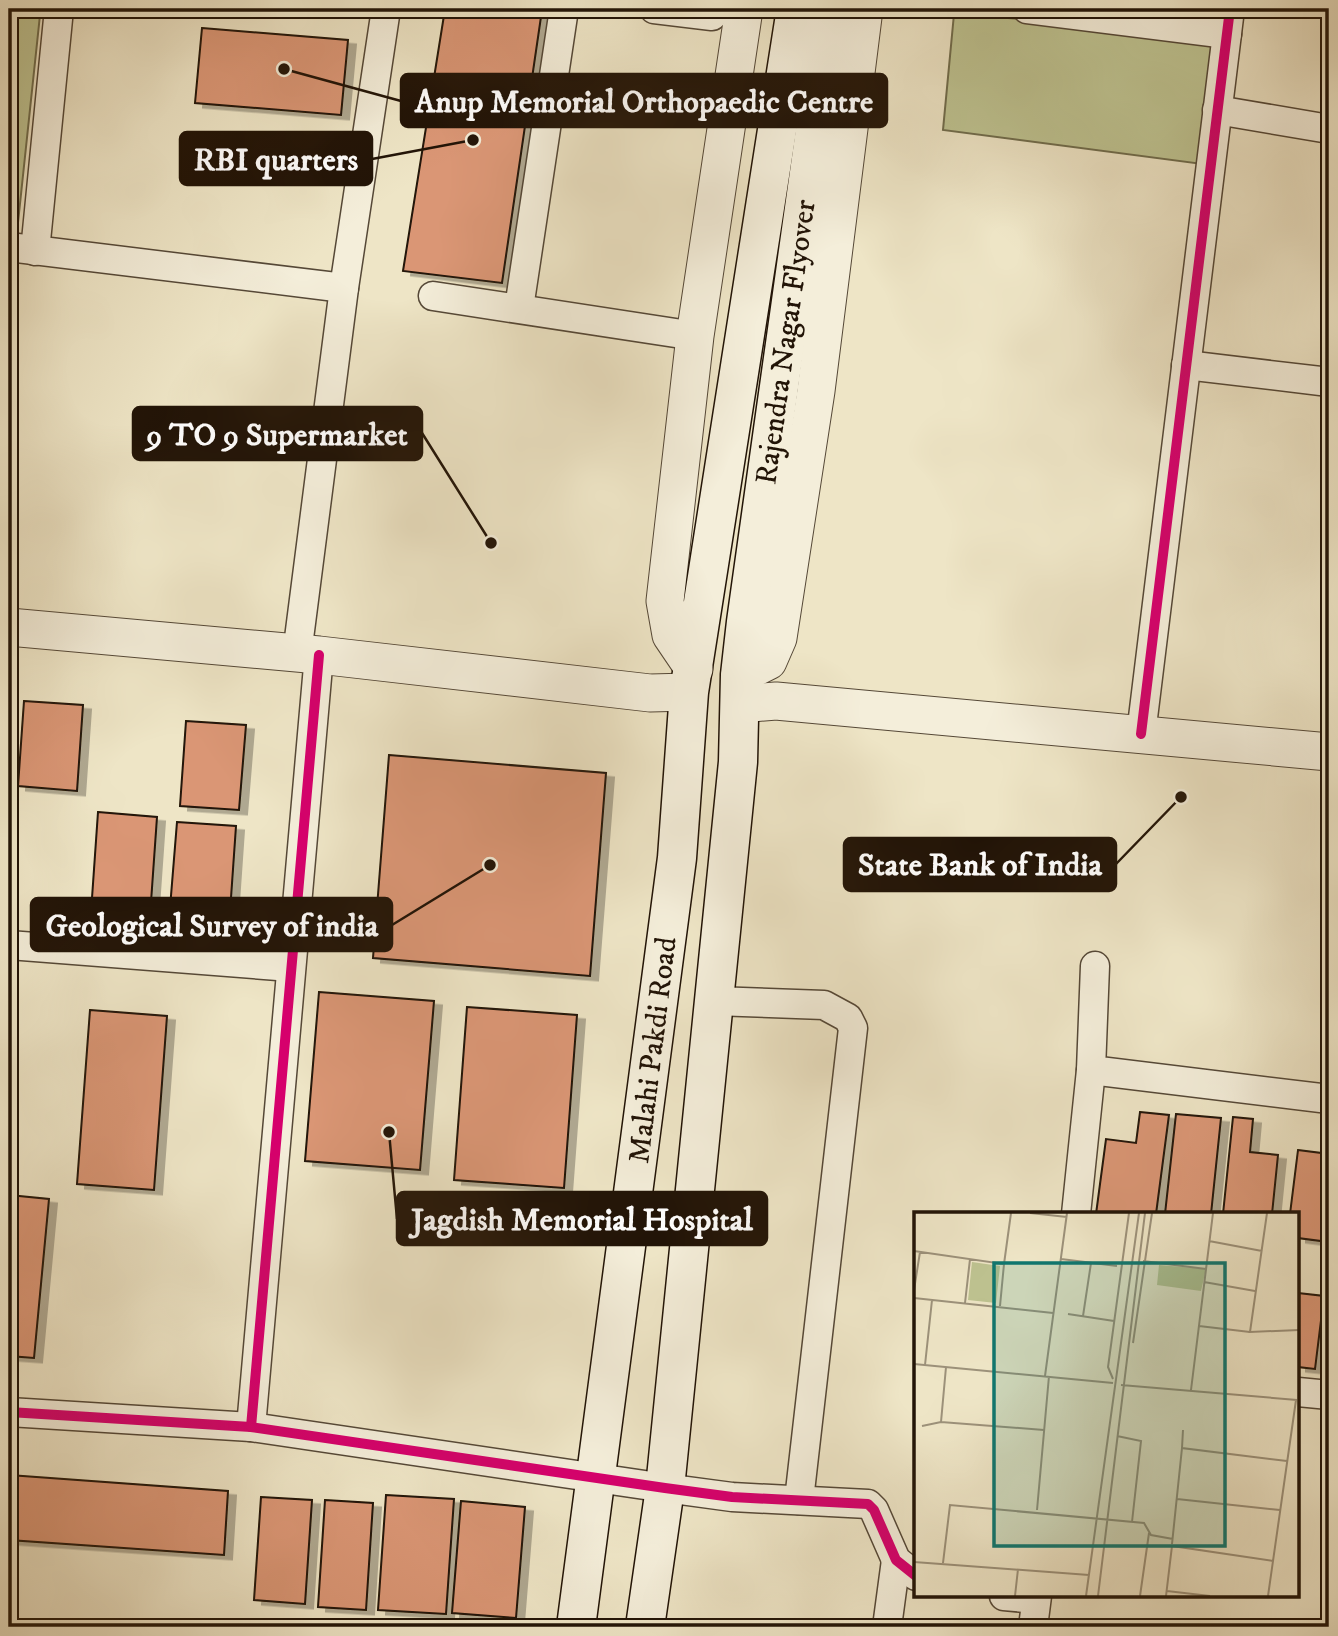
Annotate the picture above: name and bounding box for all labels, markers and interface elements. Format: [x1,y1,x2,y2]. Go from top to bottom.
callout: Anup Memorial Orthopaedic Centre [401,74,887,127]
text: Anup Memorial Orthopaedic Centre [414,83,873,123]
callout: RBI quarters [180,132,372,185]
text: RBI quarters [194,141,359,181]
street label: Rajendra Nagar Flyover [748,197,825,487]
callout: 9 TO 9 Supermarket [133,407,422,460]
text: 9 TO 9 Supermarket [144,416,408,456]
callout: State Bank of India [844,838,1116,891]
text: State Bank of India [858,846,1103,886]
callout: Geological Survey of india [31,898,392,951]
text: Geological Survey of india [46,907,379,947]
street label: Malahi Pakdi Road [621,935,686,1166]
callout: Jagdish Memorial Hospital [397,1192,767,1245]
text: Jagdish Memorial Hospital [408,1201,753,1241]
inset map [914,1212,1300,1598]

